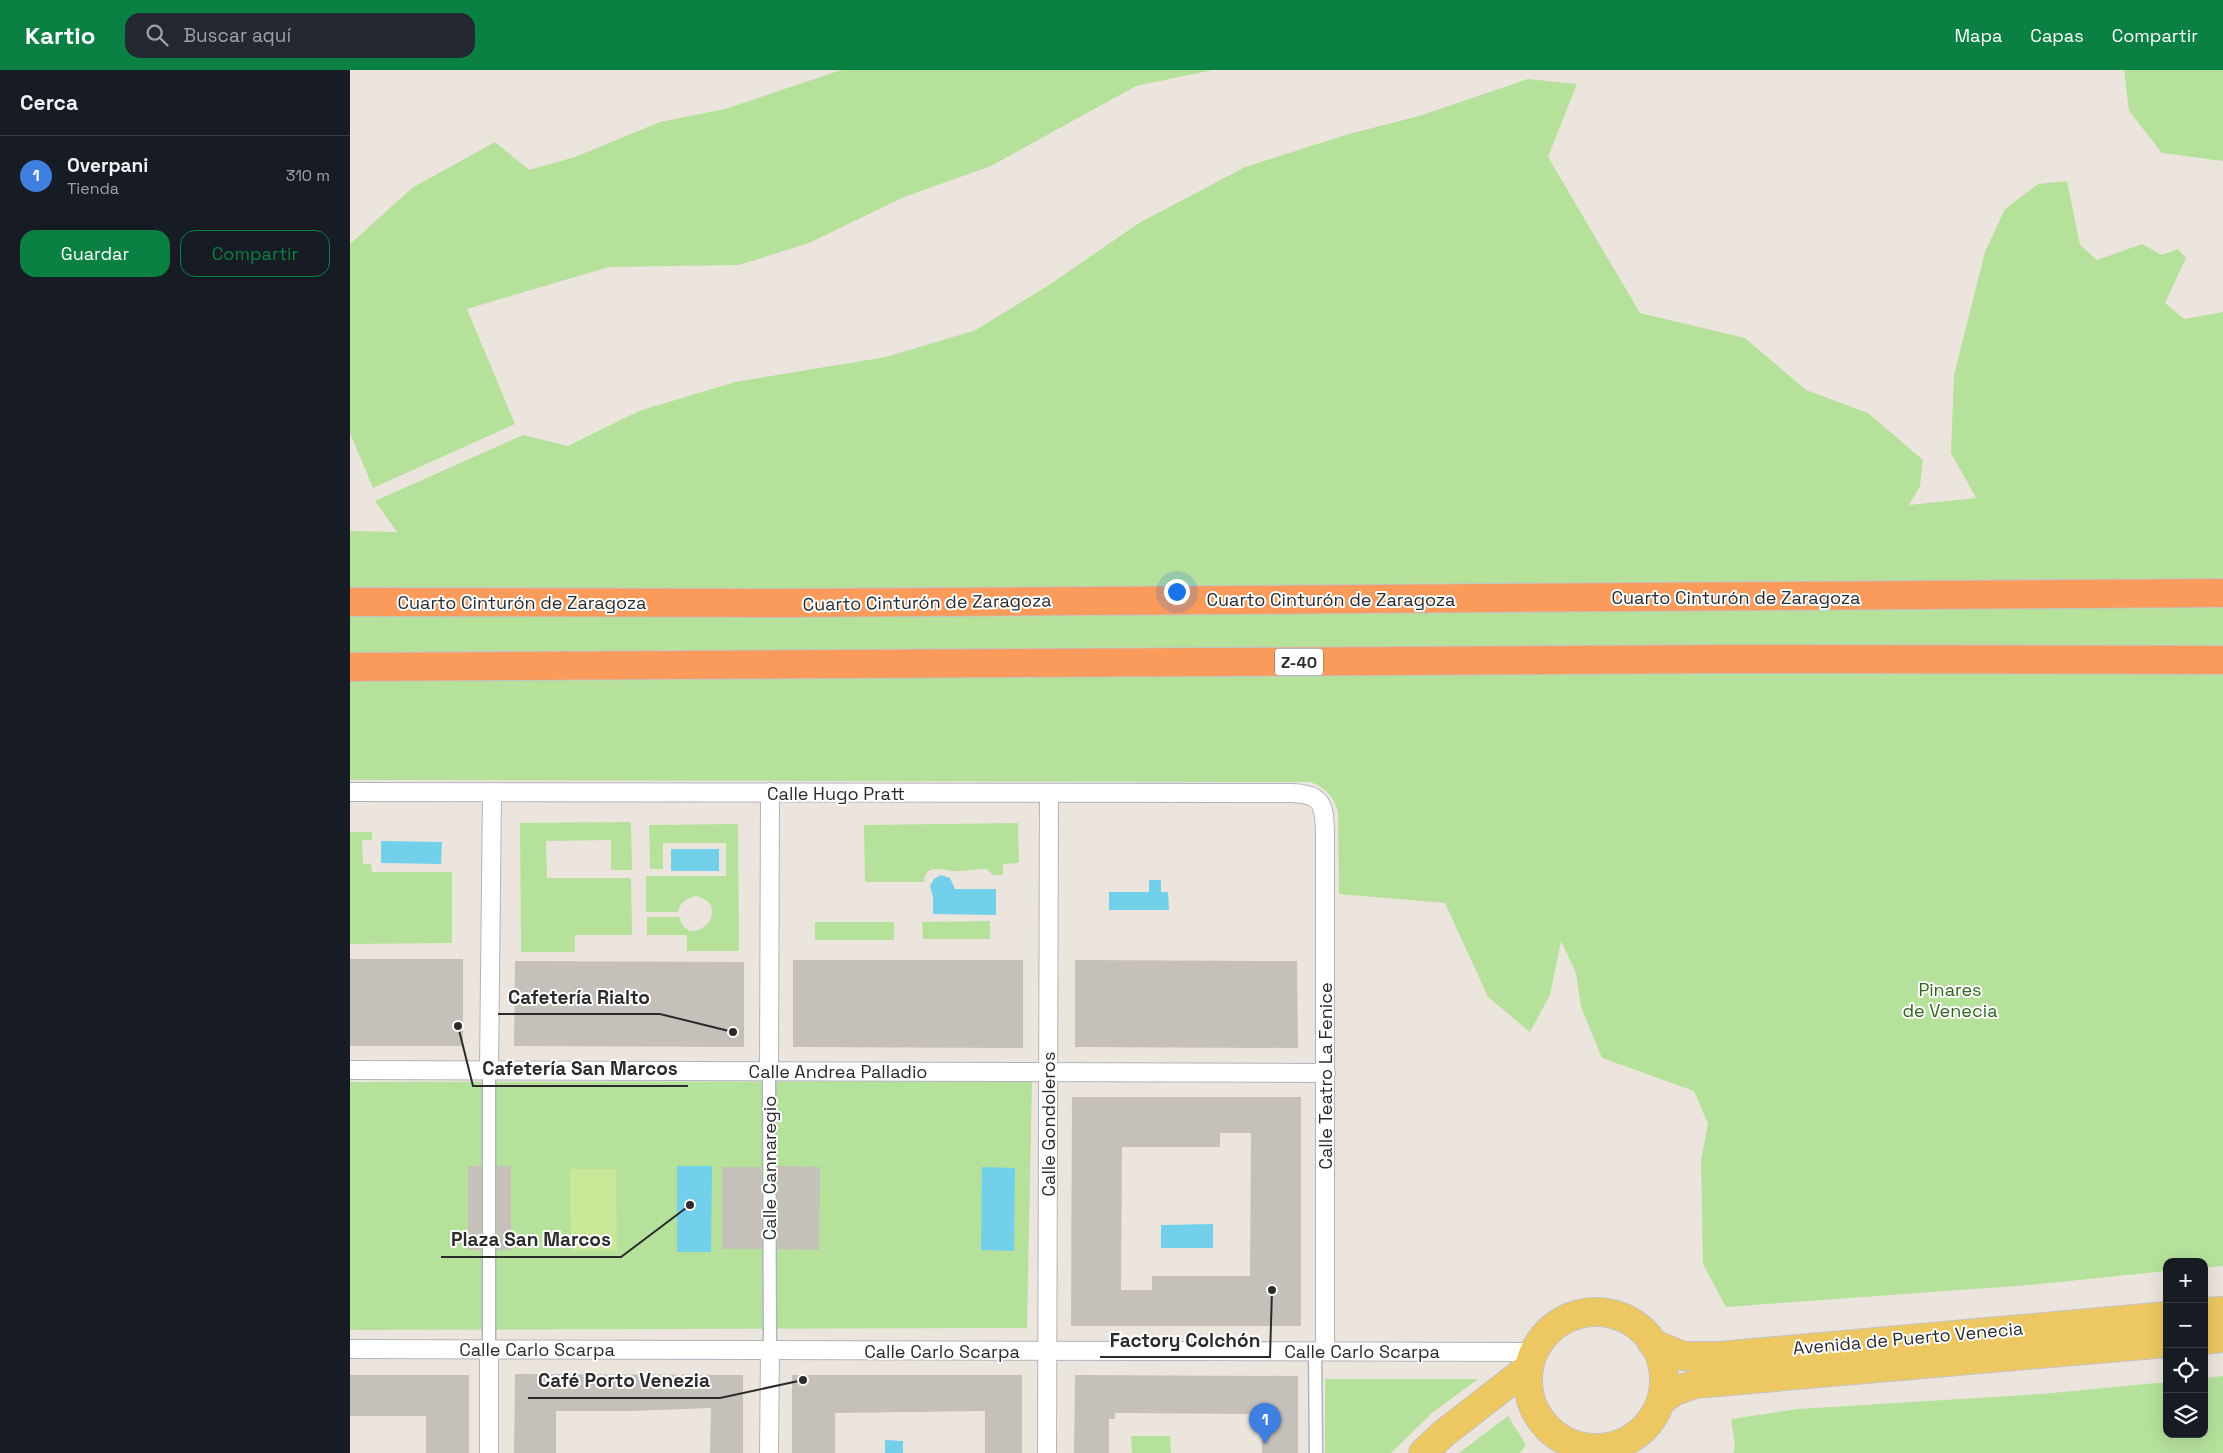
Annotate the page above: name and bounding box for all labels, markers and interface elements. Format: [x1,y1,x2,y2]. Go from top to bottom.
search box [125,13,475,58]
text: Kartio [25,20,95,51]
icon: search [143,21,171,49]
text: Buscar aquí [183,23,291,48]
text: Mapa [1954,24,2002,47]
text: Capas [2030,24,2084,47]
text: Compartir [2112,24,2198,47]
text: Cerca [20,89,78,116]
text: Overpani [67,153,148,178]
text: 1 [32,165,40,186]
text: 310 m [286,165,330,186]
text: Tienda [67,178,119,199]
button: Guardar [20,230,170,277]
button: Compartir [180,230,330,277]
your location [1164,579,1190,605]
street label: Cuarto Cinturón de Zaragoza [1612,586,1860,609]
street label: Cuarto Cinturón de Zaragoza [802,588,1052,616]
street label: Cuarto Cinturón de Zaragoza [1207,588,1455,611]
street label: Cuarto Cinturón de Zaragoza [398,591,646,614]
road number: Z-40 [1275,648,1323,676]
street label: Calle Hugo Pratt [767,782,905,805]
park label: Pinares de Venecia [1903,978,1997,1022]
callout: Cafetería Rialto [498,980,660,1014]
street label: Calle Teatro La Fenice [1314,982,1337,1170]
text: Cafetería Rialto [508,985,650,1010]
callout: Cafetería San Marcos [473,1052,688,1086]
street label: Calle Gondoleros [1037,1052,1060,1196]
text: Cafetería San Marcos [482,1056,678,1081]
street label: Calle Andrea Palladio [749,1060,927,1083]
street label: Calle Cannaregio [758,1096,781,1240]
callout: Plaza San Marcos [441,1223,621,1257]
text: Plaza San Marcos [451,1227,611,1252]
map controls [2163,1258,2208,1438]
button: + [2163,1258,2208,1303]
button: − [2163,1303,2208,1348]
street label: Avenida de Puerto Venecia [1792,1316,2024,1360]
callout: Factory Colchón [1100,1323,1270,1357]
text: Factory Colchón [1110,1328,1260,1353]
street label: Calle Carlo Scarpa [459,1338,615,1361]
street label: Calle Carlo Scarpa [864,1340,1020,1363]
street label: Calle Carlo Scarpa [1284,1340,1440,1363]
button: locate [2163,1348,2208,1393]
callout: Café Porto Venezia [528,1364,720,1398]
text: Café Porto Venezia [538,1368,710,1393]
button: layers [2163,1393,2208,1438]
pin: 1 [1249,1403,1281,1444]

